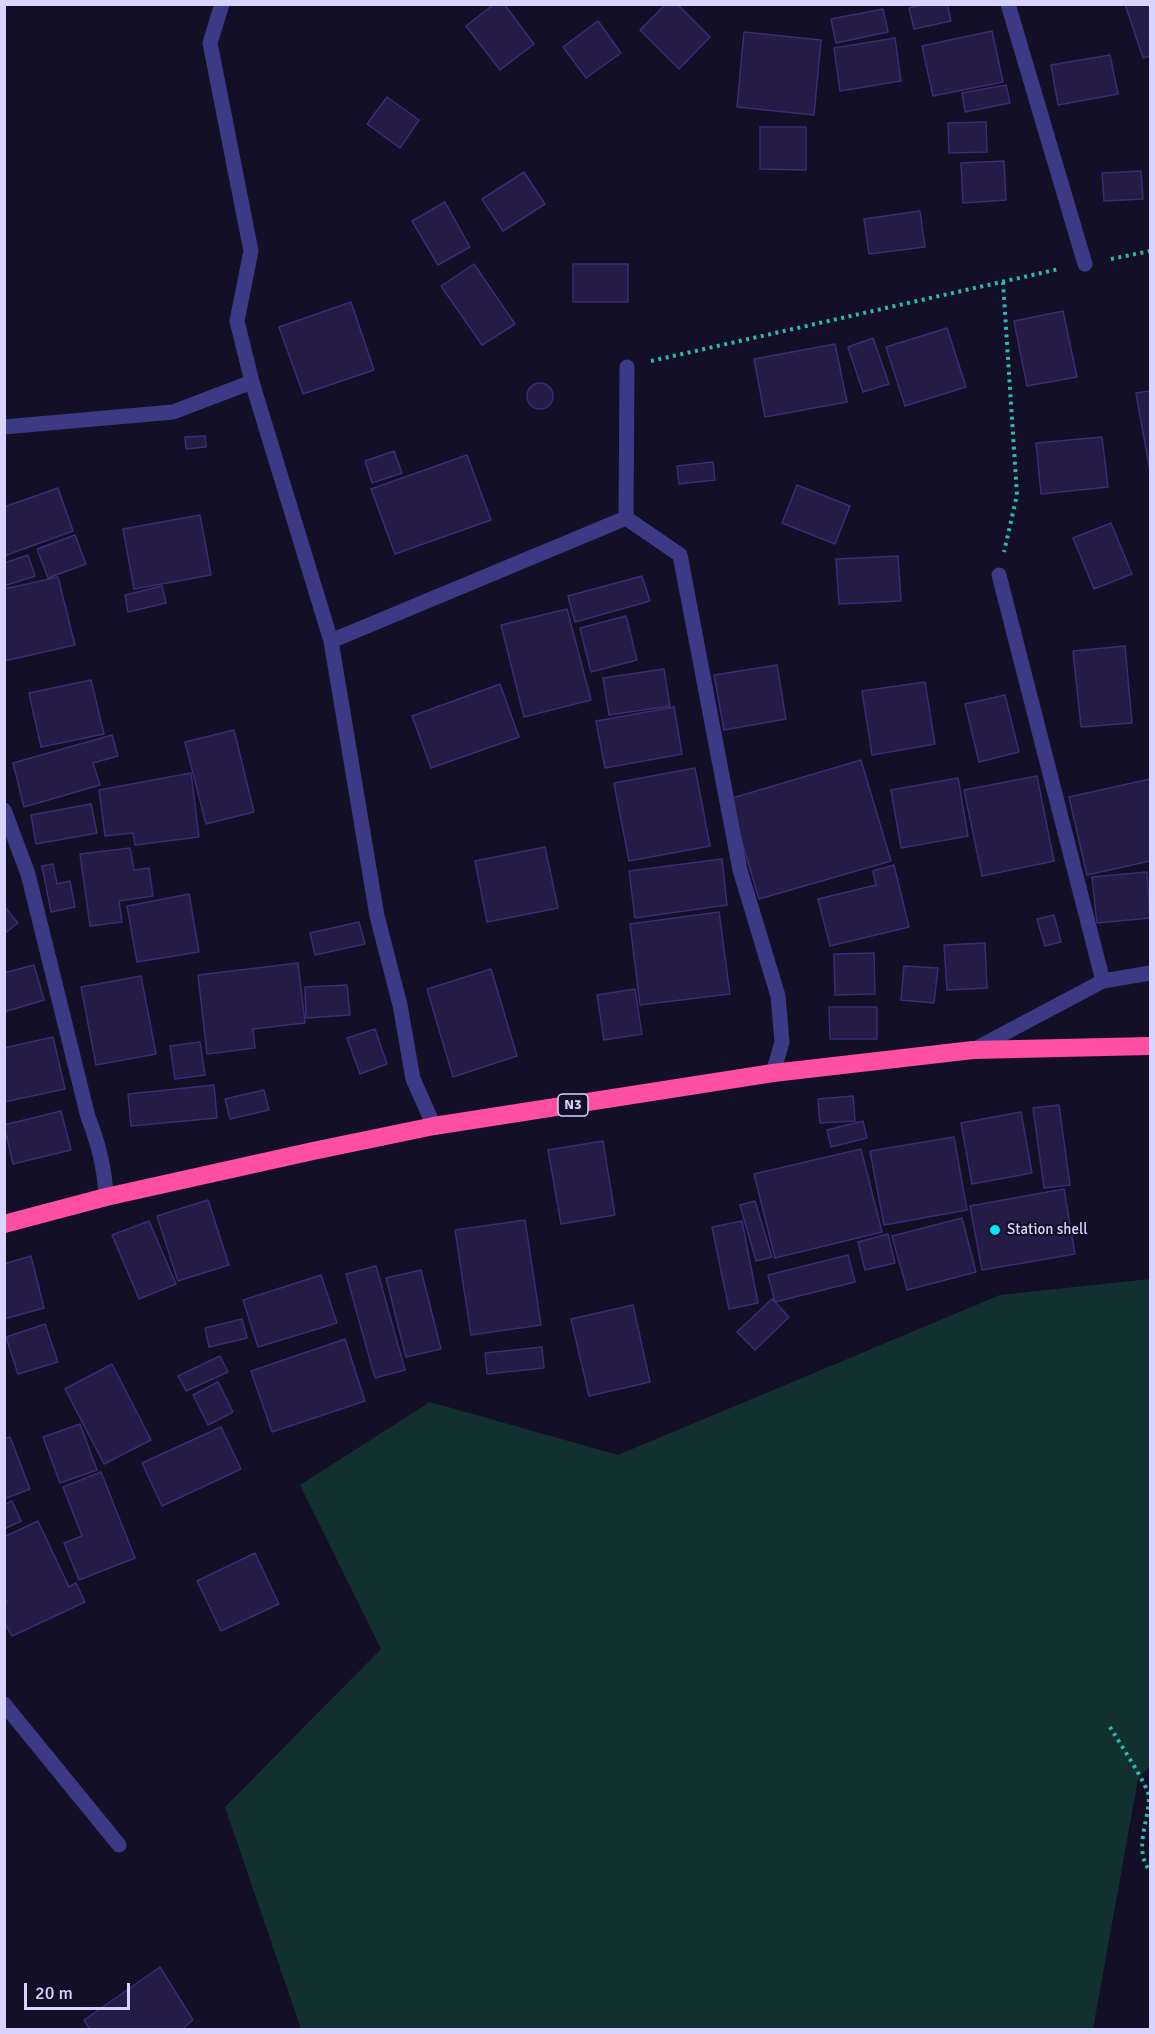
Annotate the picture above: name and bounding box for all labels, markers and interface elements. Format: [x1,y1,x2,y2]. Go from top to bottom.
road number: N3 [558,1094,588,1116]
place label: Station shell [1007,1221,1088,1239]
marker: Station shell [988,1223,1002,1237]
scale bar [27,1971,134,2009]
text: 20 m [35,1982,73,2004]

